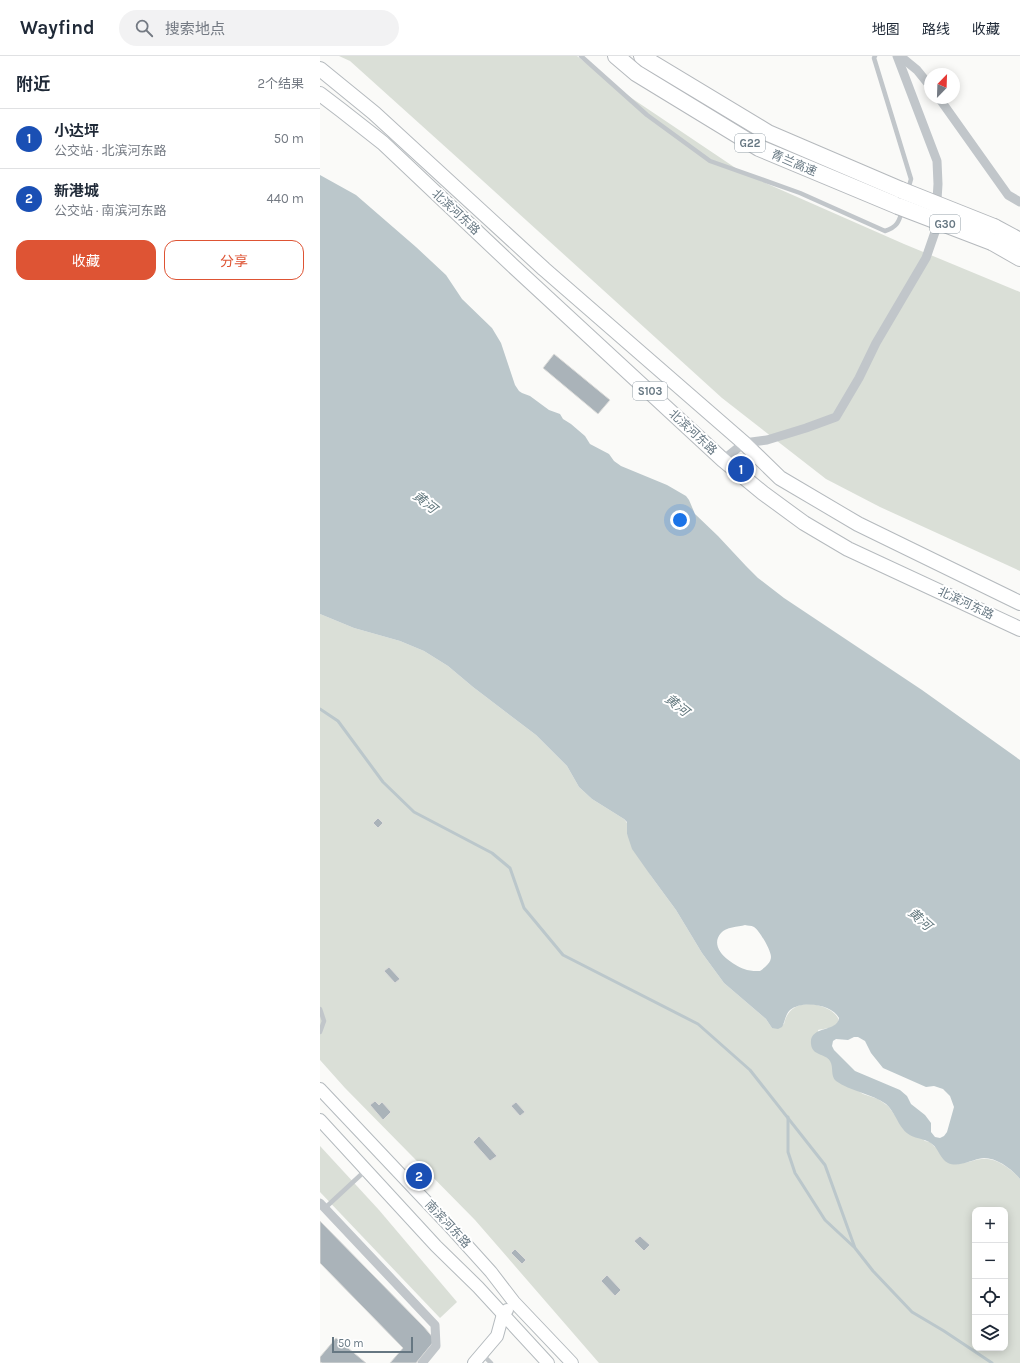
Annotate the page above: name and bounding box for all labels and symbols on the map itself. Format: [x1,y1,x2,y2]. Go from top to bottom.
north arrow [924,68,960,104]
road number: G22 [735,134,765,152]
street label: 青兰高速 [769,147,819,179]
street label: 北滨河东路 [429,186,483,238]
road number: G30 [930,215,960,233]
road number: S103 [633,382,667,400]
street label: 北滨河东路 [666,406,720,458]
pin: 1 [728,454,754,484]
water label: 黄河 [410,488,442,518]
your location [670,510,690,530]
street label: 北滨河东路 [936,584,996,622]
water label: 黄河 [662,691,694,721]
water label: 黄河 [905,905,937,935]
pin: 2 [406,1161,432,1191]
street label: 南滨河东路 [422,1197,474,1251]
scale bar [332,1335,413,1354]

